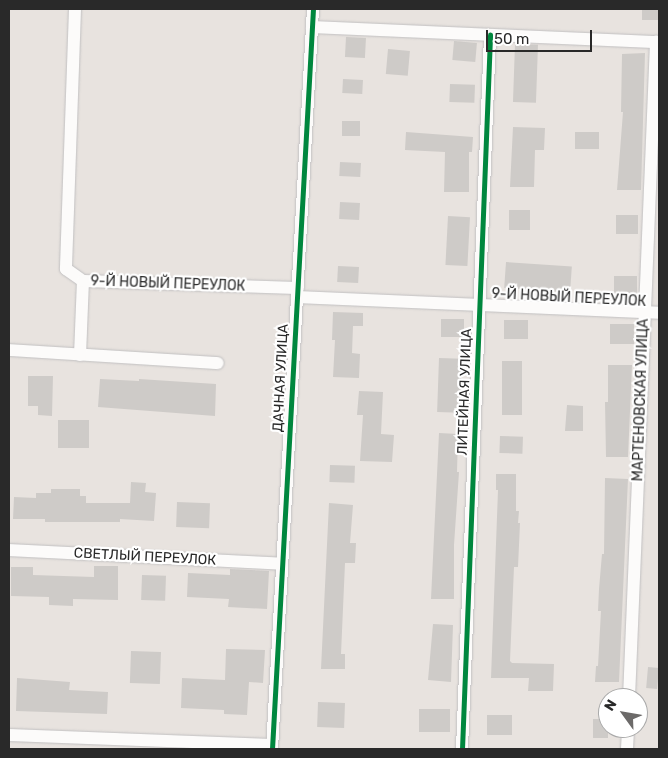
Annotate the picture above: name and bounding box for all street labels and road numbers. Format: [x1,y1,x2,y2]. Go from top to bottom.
street label: 9-Й НОВЫЙ ПЕРЕУЛОК [90,273,246,295]
street label: 9-Й НОВЫЙ ПЕРЕУЛОК [491,286,647,310]
street label: МАРТЕНОВСКАЯ УЛИЦА [630,318,652,482]
street label: ДАЧНАЯ УЛИЦА [270,324,292,432]
street label: ЛИТЕЙНАЯ УЛИЦА [454,328,476,456]
street label: СВЕТЛЫЙ ПЕРЕУЛОК [73,545,217,569]

